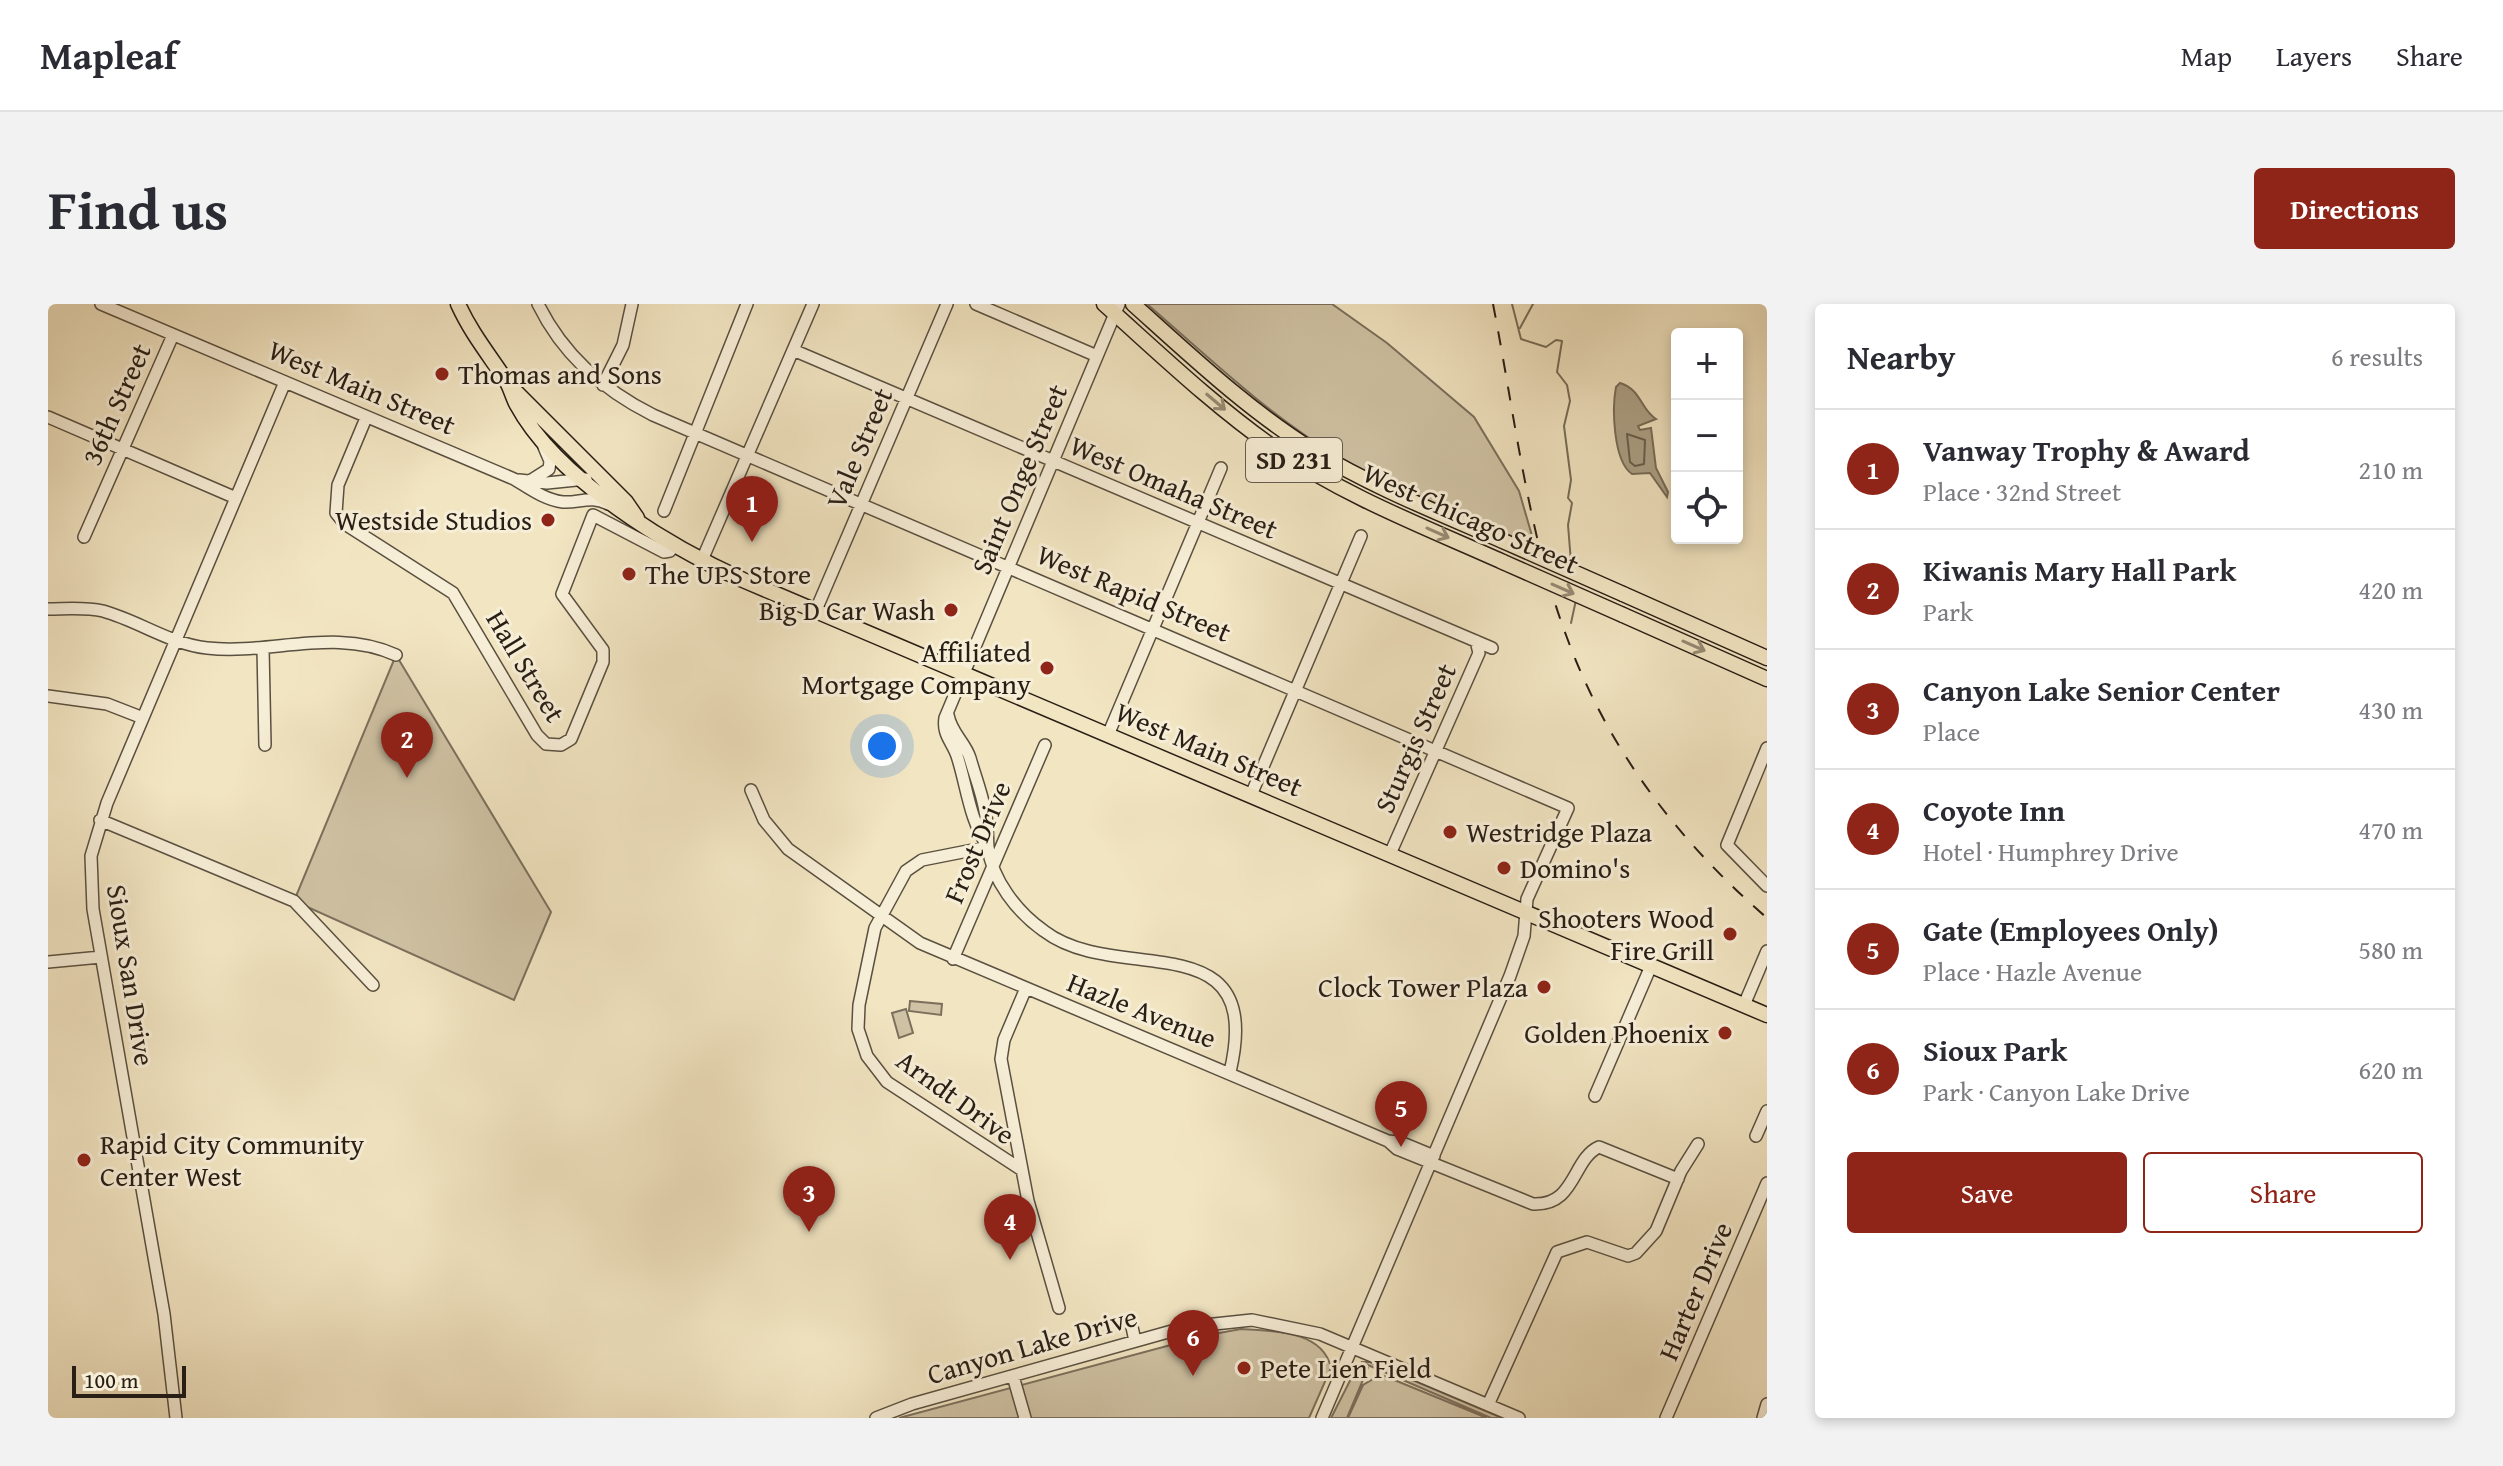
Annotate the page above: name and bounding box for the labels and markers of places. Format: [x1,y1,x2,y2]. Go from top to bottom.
place label: Thomas and Sons [458,353,662,394]
marker: Thomas and Sons [433,365,451,383]
pin: 1 [726,476,778,542]
place label: Westside Studios [335,499,532,540]
marker: Westside Studios [539,511,557,529]
place label: The UPS Store [645,553,811,594]
marker: The UPS Store [620,565,638,583]
place label: Big D Car Wash [759,589,935,630]
marker: Big D Car Wash [942,601,960,619]
place label: Affiliated Mortgage Company [802,631,1031,704]
marker: Affiliated Mortgage Company [1038,659,1056,677]
pin: 2 [381,712,433,778]
place label: Westridge Plaza [1466,811,1653,852]
marker: Westridge Plaza [1441,823,1459,841]
place label: Domino's [1520,847,1630,888]
marker: Domino's [1495,859,1513,877]
place label: Shooters Wood Fire Grill [1538,897,1714,970]
marker: Shooters Wood Fire Grill [1721,925,1739,943]
place label: Clock Tower Plaza [1318,966,1529,1007]
marker: Clock Tower Plaza [1535,978,1553,996]
place label: Golden Phoenix [1524,1012,1710,1053]
marker: Golden Phoenix [1716,1024,1734,1042]
pin: 5 [1375,1081,1427,1147]
place label: Rapid City Community Center West [100,1123,364,1196]
marker: Rapid City Community Center West [75,1151,93,1169]
pin: 3 [783,1166,835,1232]
pin: 4 [984,1194,1036,1260]
pin: 6 [1167,1310,1219,1376]
place label: Pete Lien Field [1260,1347,1431,1388]
marker: Pete Lien Field [1235,1359,1253,1377]

